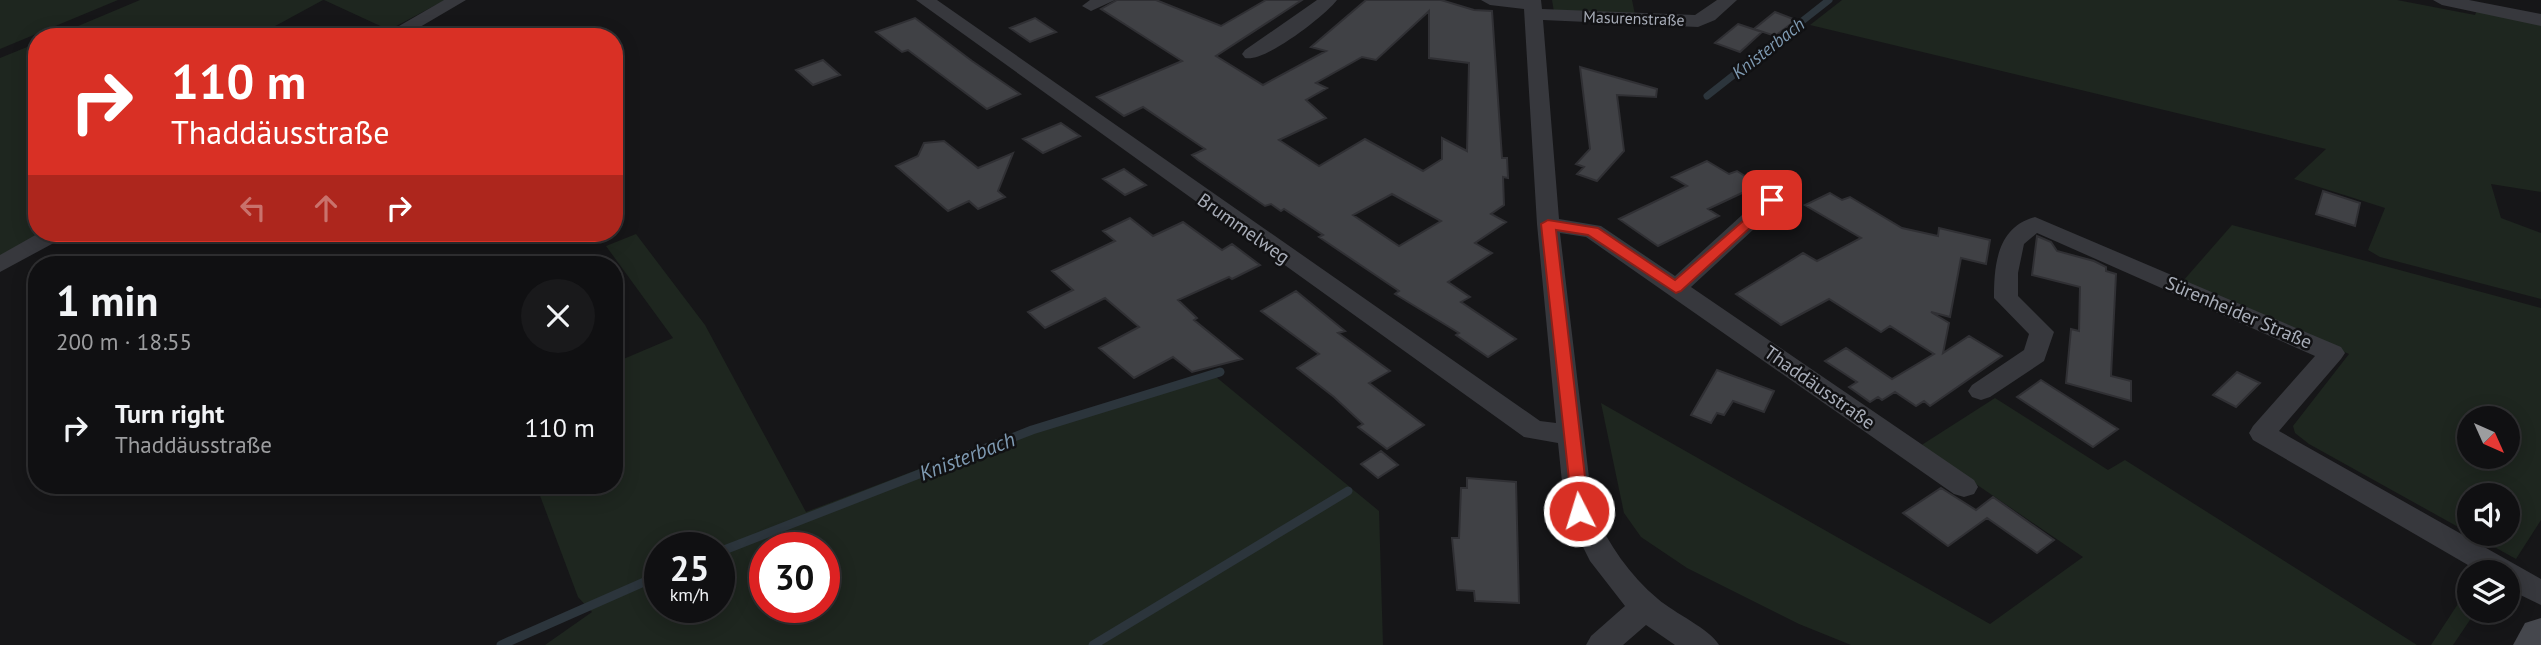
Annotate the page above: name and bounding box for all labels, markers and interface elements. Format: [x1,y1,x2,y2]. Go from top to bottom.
street label: Masurenstraße [1583,6,1685,30]
water label: Knisterbach [1727,12,1809,84]
text: 110 m [171,49,306,113]
icon: right [56,56,147,147]
text: Thaddäusstraße [171,111,389,153]
pin [1742,170,1802,230]
icon: arrive [1753,181,1791,219]
street label: Brummelweg [1193,187,1295,269]
icon: left [234,189,272,227]
icon: ahead [307,189,345,227]
icon: right [380,189,418,227]
street label: Sürenheider Straße [2162,270,2316,354]
text: 1 min [56,273,158,328]
button: close [521,279,595,353]
text: 200 m · 18:55 [56,327,192,356]
street label: Thaddäusstraße [1760,340,1880,434]
text: Turn right [115,397,224,430]
north arrow [2457,406,2520,469]
map controls [2457,406,2520,623]
icon: right [56,409,94,447]
text: 110 m [524,411,595,444]
water label: Knisterbach [915,425,1019,487]
text: Thaddäusstraße [115,430,272,459]
position arrow [1542,474,1616,548]
button: sound [2457,483,2520,546]
speed limit sign: 30 [749,532,840,623]
text: 25 [670,545,709,591]
button: layers [2457,560,2520,623]
text: km/h [670,583,709,606]

